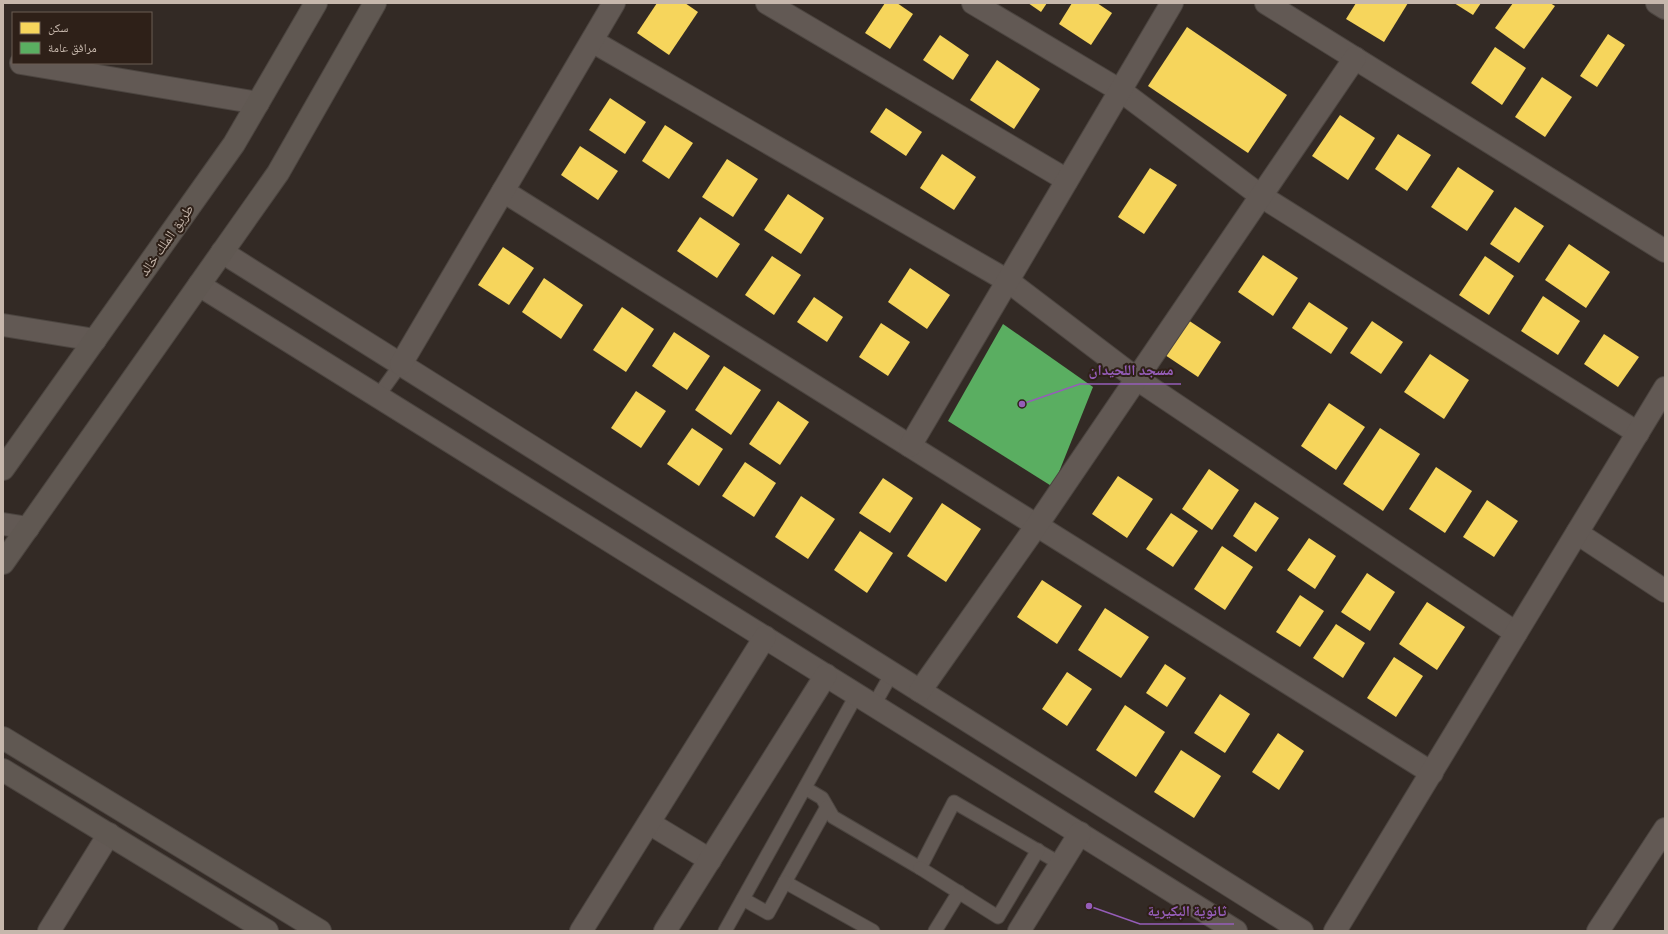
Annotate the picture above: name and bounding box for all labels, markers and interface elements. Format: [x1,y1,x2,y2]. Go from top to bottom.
legend [12,12,152,64]
text: سكن [48,21,69,35]
text: مرافق عامة [48,41,97,55]
street label: طريق الملك خالد [136,201,198,280]
callout: مسجد اللحيدان [1080,357,1181,384]
text: مسجد اللحيدان [1088,361,1174,379]
callout: ثانوية البكيرية [1140,897,1234,924]
text: ثانوية البكيرية [1148,902,1227,920]

